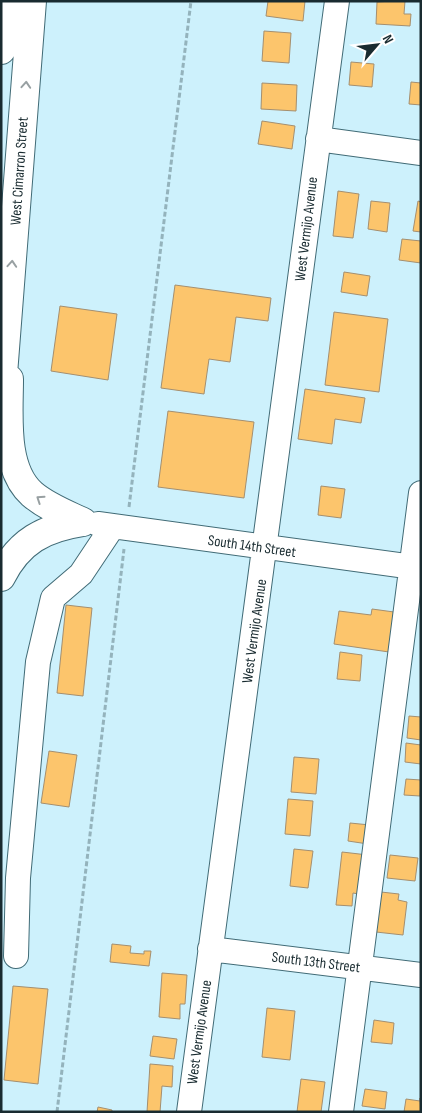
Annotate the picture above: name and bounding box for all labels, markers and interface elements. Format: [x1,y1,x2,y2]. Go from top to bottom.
north arrow [352,20,402,70]
text: N [379,32,397,46]
one-way arrow [20,81,31,89]
street label: West Cimarron Street [6,116,33,226]
street label: West Vermijo Avenue [291,176,322,282]
one-way arrow [6,260,17,268]
one-way arrow [36,496,46,505]
street label: South 14th Street [207,531,298,562]
street label: West Vermijo Avenue [238,578,271,684]
street label: South 13th Street [271,948,362,977]
street label: West Vermijo Avenue [183,979,216,1085]

